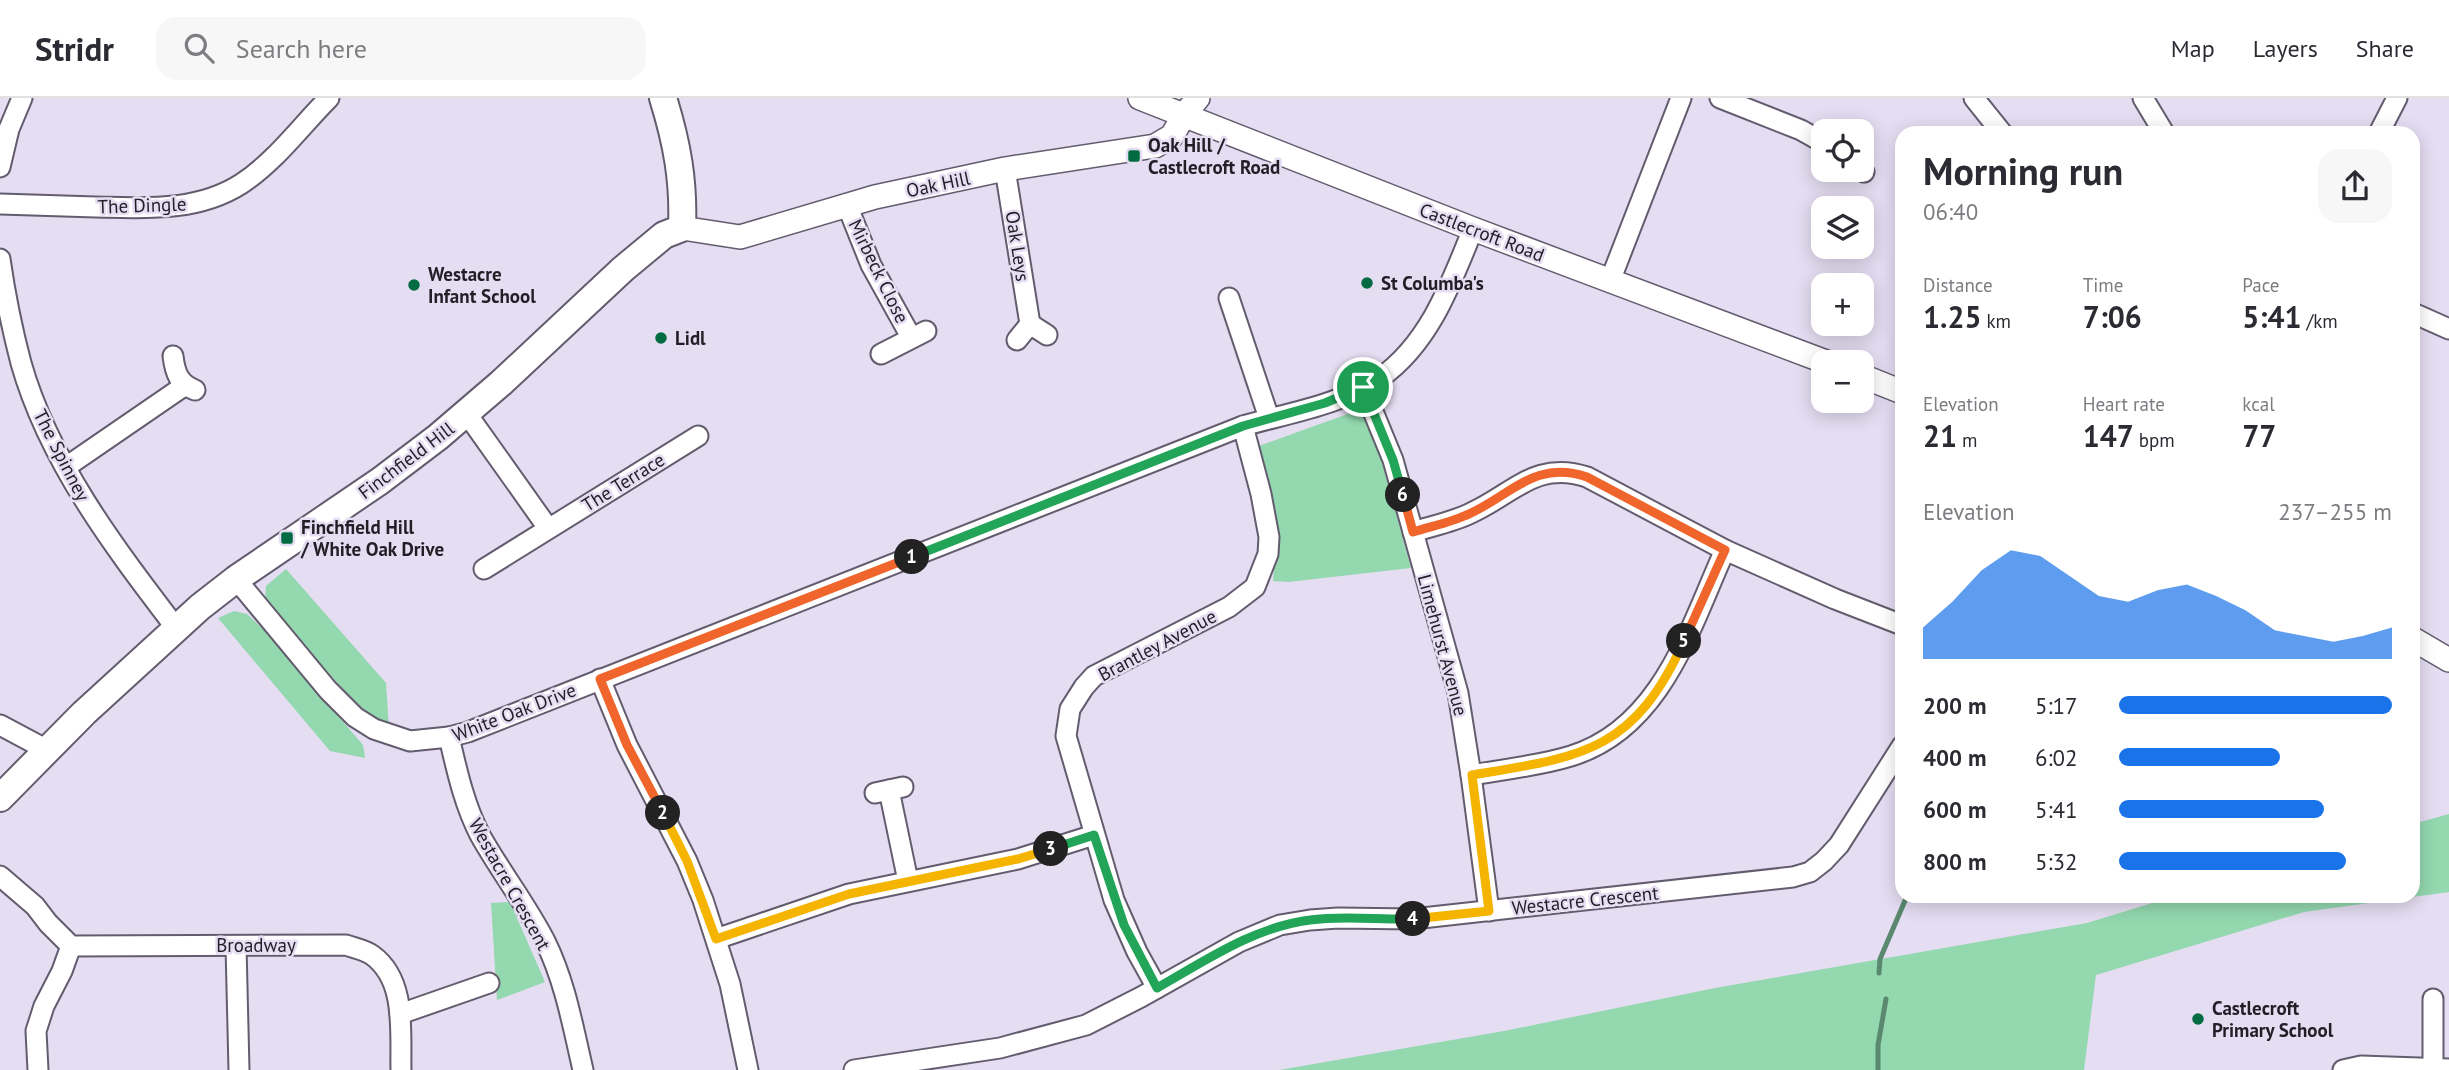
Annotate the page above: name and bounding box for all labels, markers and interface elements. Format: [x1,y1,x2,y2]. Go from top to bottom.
search box [156,17,646,80]
text: Stridr [35,27,114,70]
icon: search [180,29,218,67]
text: Search here [236,32,367,65]
text: Map [2171,33,2215,64]
text: Layers [2253,33,2318,64]
text: Share [2356,33,2414,64]
map controls [1811,119,1874,413]
button: locate [1811,119,1874,182]
place label: Oak Hill / Castlecroft Road [1148,133,1280,179]
text: Morning run [1923,146,2123,195]
marker: Oak Hill / Castlecroft Road [1126,148,1142,164]
button: share [2318,149,2392,223]
street label: Oak Hill [904,165,973,202]
street label: The Dingle [97,191,187,219]
button: layers [1811,196,1874,259]
street label: Castlecroft Road [1416,197,1548,267]
text: 06:40 [1923,197,1978,226]
street label: Oak Leys [1001,209,1035,283]
street label: Mirbeck Close [844,215,914,327]
place label: Westacre Infant School [428,262,536,308]
place label: St Columba's [1381,271,1484,295]
button: + [1811,273,1874,336]
text: Distance [1923,273,1993,297]
text: Time [2083,273,2123,297]
text: Pace [2242,273,2280,297]
marker: St Columba's [1359,275,1375,291]
marker: Westacre Infant School [406,277,422,293]
text: 1.25 [1923,297,1981,336]
text: 7:06 [2083,297,2142,336]
text: 5:41 [2242,297,2301,336]
text: km [1981,309,2011,333]
text: /km [2301,309,2338,333]
place label: Lidl [675,326,706,350]
marker: Lidl [653,330,669,346]
button: − [1811,350,1874,413]
pin [1333,357,1393,417]
icon: arrive [1344,368,1382,406]
text: Elevation [1923,392,1999,416]
text: Heart rate [2083,392,2165,416]
text: kcal [2242,392,2275,416]
street label: The Spinney [29,405,95,505]
street label: Finchfield Hill [353,416,459,504]
text: 21 [1923,416,1957,455]
text: 147 [2083,416,2134,455]
text: 77 [2242,416,2276,455]
text: m [1957,428,1978,452]
text: bpm [2134,428,2175,452]
street label: The Terrace [577,447,669,517]
pin: 6 [1386,478,1420,512]
text: 6 [1397,482,1408,506]
text: Elevation [1923,497,2015,526]
text: 237–255 m [2278,497,2392,526]
place label: Finchfield Hill / White Oak Drive [300,515,444,561]
marker: Finchfield Hill / White Oak Drive [279,530,295,546]
pin: 1 [894,540,930,574]
text: 1 [906,544,917,568]
street label: Limehurst Avenue [1413,572,1473,718]
street label: Brantley Avenue [1094,604,1220,686]
pin: 5 [1666,624,1702,658]
text: 5 [1678,628,1689,652]
street label: White Oak Drive [449,677,579,747]
text: 200 m [1923,691,1986,720]
text: 5:17 [2035,691,2078,720]
text: 400 m [1923,743,1986,772]
text: 6:02 [2035,743,2078,772]
text: 600 m [1923,795,1986,824]
text: 5:41 [2035,795,2078,824]
pin: 2 [646,796,680,830]
text: 2 [657,800,668,824]
street label: Westacre Crescent [464,814,557,955]
pin: 3 [1034,832,1068,866]
text: 3 [1045,836,1056,860]
text: 800 m [1923,847,1986,876]
text: 5:32 [2035,847,2078,876]
street label: Westacre Crescent [1510,880,1660,920]
pin: 4 [1396,902,1430,936]
text: 4 [1407,906,1418,930]
street label: Broadway [216,933,296,957]
place label: Castlecroft Primary School [2212,996,2334,1042]
marker: Castlecroft Primary School [2190,1011,2206,1027]

